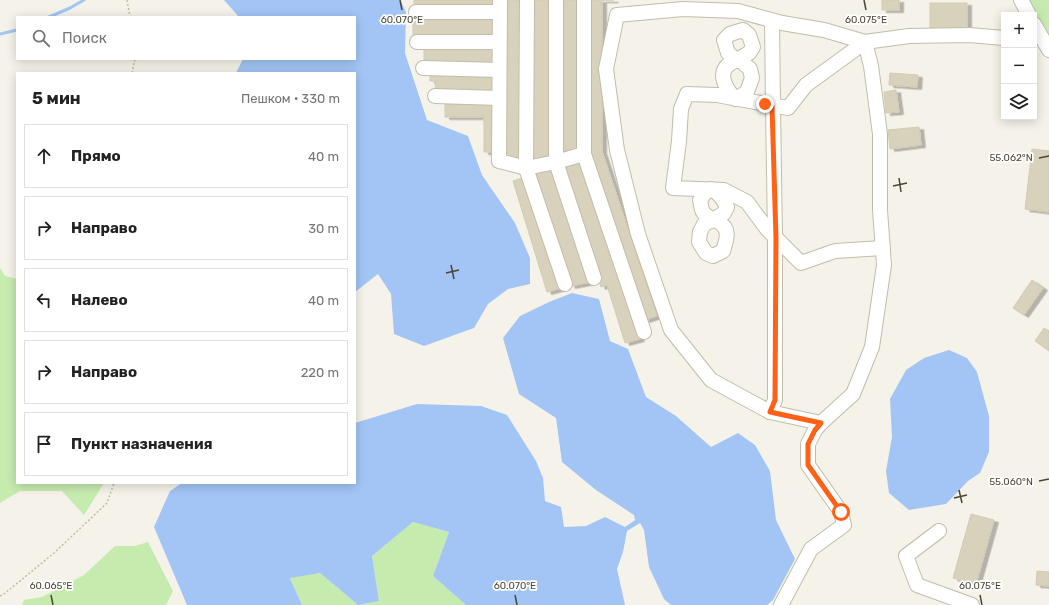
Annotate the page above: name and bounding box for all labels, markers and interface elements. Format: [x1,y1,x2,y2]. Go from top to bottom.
map controls [1001,12,1037,120]
button: + [1001,12,1037,48]
text: 60.070°E [381,14,423,26]
text: 60.075°E [845,14,887,26]
search box [16,16,356,60]
icon: search [30,27,52,49]
text: Поиск [62,29,107,47]
button: − [1001,48,1037,84]
button: layers [1001,84,1037,120]
text: 5 мин [32,88,81,108]
text: Пешком · 330 m [241,91,340,106]
route end [756,95,774,113]
icon: ahead [33,145,55,167]
text: Прямо [71,147,121,165]
text: 40 m [308,149,339,164]
text: 55.062°N [989,152,1033,164]
icon: right [33,217,55,239]
text: Направо [71,219,137,237]
text: 30 m [308,221,339,236]
icon: left [33,289,55,311]
text: Налево [71,291,128,309]
text: 40 m [308,293,339,308]
icon: right [33,361,55,383]
text: Направо [71,363,137,381]
text: 220 m [301,365,339,380]
icon: arrive [33,433,55,455]
text: Пункт назначения [71,435,213,453]
text: 55.060°N [989,476,1033,488]
route start [832,503,850,521]
text: 60.065°E [30,580,72,592]
text: 60.070°E [494,580,536,592]
text: 60.075°E [959,580,1001,592]

